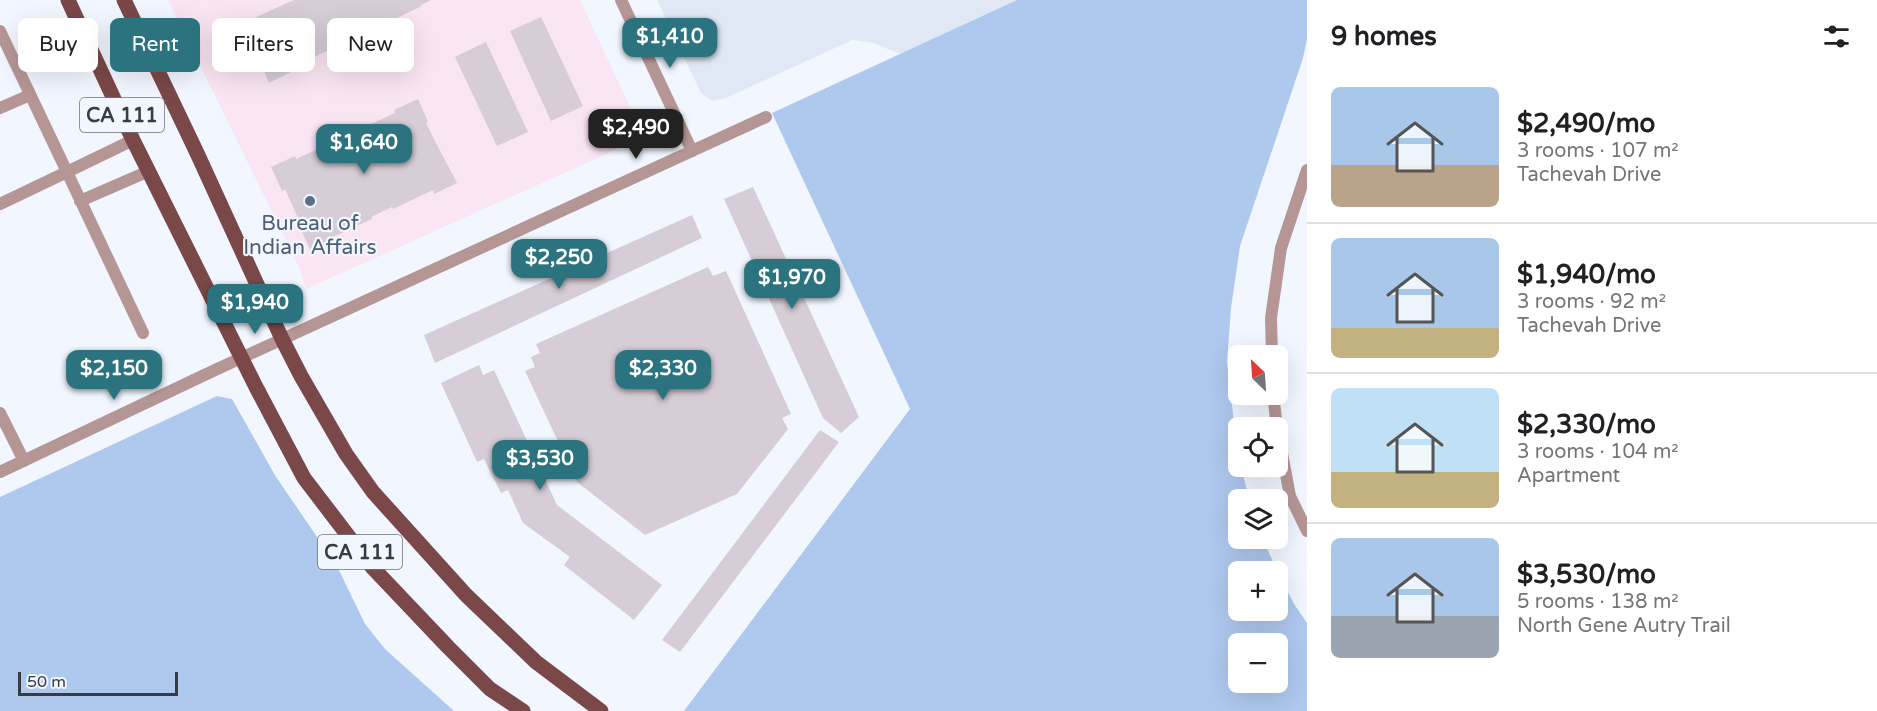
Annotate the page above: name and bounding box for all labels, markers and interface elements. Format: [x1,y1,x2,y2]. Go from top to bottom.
chip: Buy [18,18,98,72]
chip: Rent [110,18,200,72]
chip: Filters [212,18,315,72]
chip: New [327,18,414,72]
pin: $1,410 [621,18,719,69]
icon: filters [1820,20,1853,53]
text: 9 homes [1331,21,1437,52]
text: $1,410 [636,25,704,49]
road number: CA 111 [80,98,164,132]
text: $2,490/mo [1517,108,1655,139]
pin: $2,490 [587,109,685,160]
icon: home [1379,111,1451,183]
text: $2,490 [602,116,670,140]
pin: $1,640 [315,124,413,175]
text: $1,640 [330,131,398,155]
text: 3 rooms · 107 m² [1517,139,1679,163]
text: Tachevah Drive [1517,163,1661,187]
marker: Bureau of Indian Affairs [303,194,317,208]
place label: Bureau of Indian Affairs [243,211,377,260]
pin: $2,250 [510,239,608,290]
text: $2,250 [525,246,593,270]
pin: $1,970 [743,259,841,310]
text: $1,940/mo [1517,259,1656,290]
icon: home [1379,262,1451,334]
text: $1,970 [758,266,826,290]
pin: $1,940 [206,284,304,335]
text: 3 rooms · 92 m² [1517,290,1666,314]
text: $1,940 [221,291,289,315]
text: Tachevah Drive [1517,314,1661,338]
north arrow [1228,345,1288,405]
map controls [1228,345,1288,693]
pin: $2,150 [65,350,163,401]
pin: $2,330 [614,350,712,401]
text: $2,150 [80,357,148,381]
text: $2,330 [629,357,697,381]
text: $2,330/mo [1517,409,1656,440]
icon: home [1379,412,1451,484]
button: locate [1228,417,1288,477]
pin: $3,530 [491,440,589,491]
text: 3 rooms · 104 m² [1517,440,1679,464]
text: $3,530 [506,447,574,471]
text: Apartment [1517,464,1620,488]
button: layers [1228,489,1288,549]
road number: CA 111 [318,535,402,569]
text: $3,530/mo [1517,559,1656,590]
button: + [1228,561,1288,621]
icon: home [1379,562,1451,634]
text: 5 rooms · 138 m² [1517,590,1679,614]
text: North Gene Autry Trail [1517,614,1731,638]
button: − [1228,633,1288,693]
scale bar [18,669,178,696]
text: 50 m [27,672,66,692]

